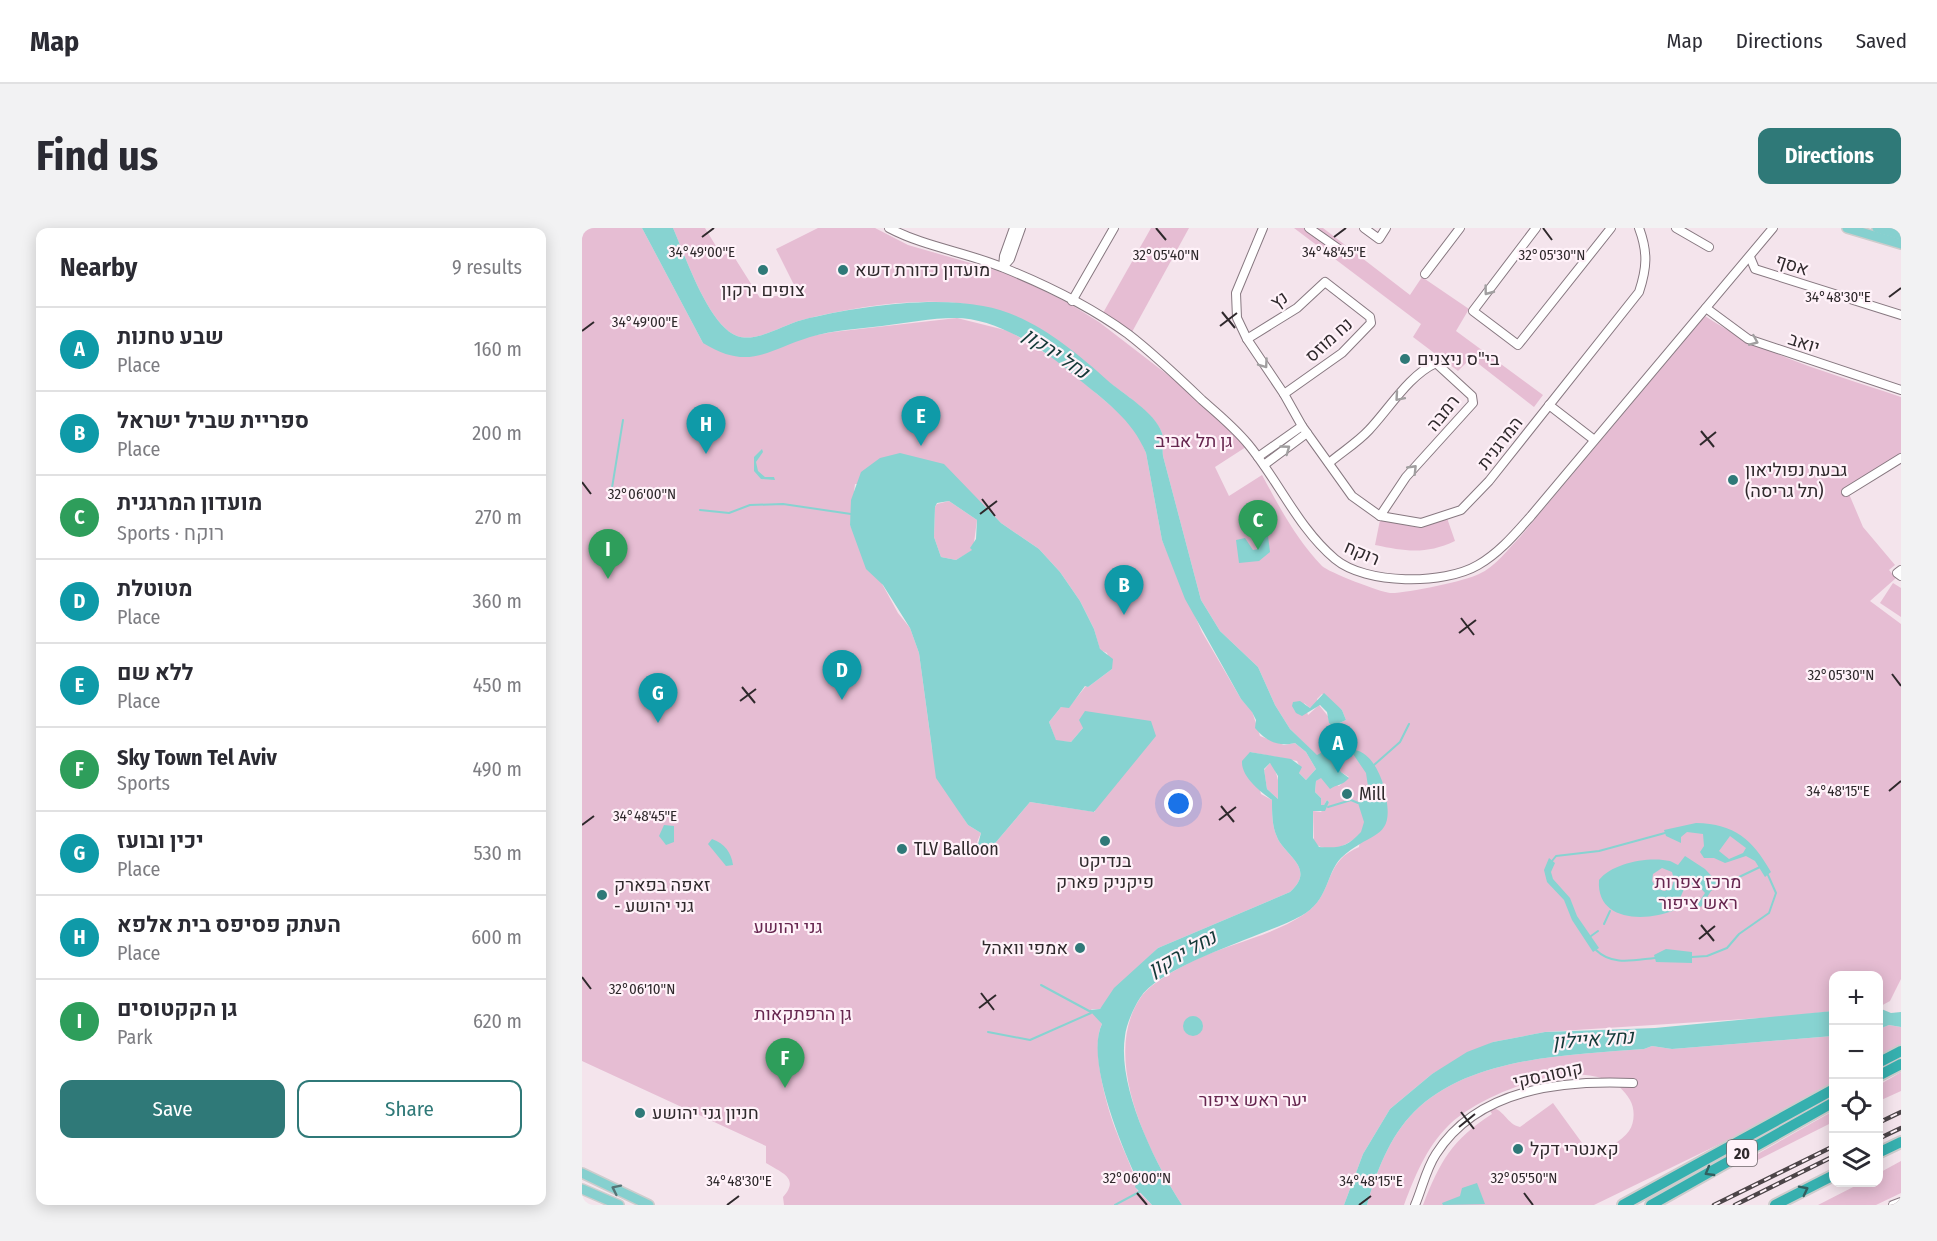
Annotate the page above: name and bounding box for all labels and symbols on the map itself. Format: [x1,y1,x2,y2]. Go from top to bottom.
text: 34°49'00"E [669,243,735,261]
text: 34°48'45"E [1302,243,1366,261]
text: 32°05'40"N [1133,246,1199,264]
text: 32°05'30"N [1519,246,1585,264]
street label: אסף [1773,249,1811,281]
place label: מועדון כדורת דשא [855,259,990,281]
marker: צופים ירקון [756,263,770,277]
marker: מועדון כדורת דשא [836,263,850,277]
place label: צופים ירקון [721,279,805,301]
one-way arrow [1484,285,1495,296]
street label: נץ [1266,286,1292,314]
text: 34°48'30"E [1805,288,1871,306]
text: 34°49'00"E [612,313,678,331]
street label: נח מוזס [1301,313,1357,367]
water label: נחל ירקון [1019,322,1095,385]
street label: יואב [1785,328,1823,358]
one-way arrow [1747,334,1758,346]
place label: בי"ס ניצנים [1417,348,1500,370]
marker: בי"ס ניצנים [1398,352,1412,366]
one-way arrow [1256,357,1267,368]
one-way arrow [1395,390,1406,401]
street label: רמבה [1422,390,1464,436]
pin: E [902,396,940,446]
pin: H [686,404,726,454]
street label: המרגנית [1473,412,1527,474]
park label: גן תל אביב [1155,430,1233,452]
one-way arrow [1279,445,1290,456]
place label: גבעת נפוליאון (תל גריסה) [1745,459,1847,502]
one-way arrow [1406,465,1417,476]
marker: גבעת נפוליאון (תל גריסה) [1726,473,1740,487]
text: 32°06'00"N [608,485,676,503]
pin: C [1238,500,1278,550]
pin: I [588,530,628,579]
street label: רוקח [1341,536,1383,570]
pin: B [1104,566,1144,615]
pin: D [822,650,862,700]
text: 32°05'30"N [1808,666,1874,684]
pin: G [638,674,678,723]
pin: A [1318,724,1358,773]
text: 34°48'15"E [1806,782,1870,800]
place label: Mill [1359,783,1386,805]
marker: Mill [1340,787,1354,801]
your location [1164,789,1193,818]
text: 34°48'45"E [613,807,677,825]
marker: בנדיקט פיקניק פארק [1098,834,1112,848]
place label: TLV Balloon [914,838,999,860]
marker: TLV Balloon [895,842,909,856]
place label: בנדיקט פיקניק פארק [1056,850,1154,893]
park label: מרכז צפרות ראש ציפור [1654,871,1742,914]
place label: זאפה בפארק - גני יהושע [614,874,710,917]
marker: זאפה בפארק - גני יהושע [595,888,609,902]
park label: גני יהושע [753,916,823,938]
water label: נחל ירקון [1144,924,1222,981]
place label: אמפי וואהל [982,937,1068,959]
marker: אמפי וואהל [1073,941,1087,955]
text: 32°06'10"N [609,980,675,998]
park label: גן הרפתקאות [754,1003,852,1025]
water label: נחל איילון [1552,1024,1636,1054]
pin: F [766,1038,804,1088]
street label: קוסובסקי [1511,1057,1585,1093]
park label: יער ראש ציפור [1199,1089,1307,1111]
place label: חניון גני יהושע [652,1102,759,1124]
marker: חניון גני יהושע [633,1106,647,1120]
place label: קאנטרי דקל [1530,1138,1619,1160]
road number: 20 [1727,1140,1757,1166]
marker: קאנטרי דקל [1511,1142,1525,1156]
one-way arrow [1705,1165,1716,1176]
text: 32°06'00"N [1103,1169,1171,1187]
text: 32°05'50"N [1491,1169,1557,1187]
text: 34°48'30"E [706,1172,772,1190]
text: 34°48'15"E [1339,1172,1403,1190]
one-way arrow [611,1185,622,1197]
one-way arrow [1798,1186,1809,1197]

